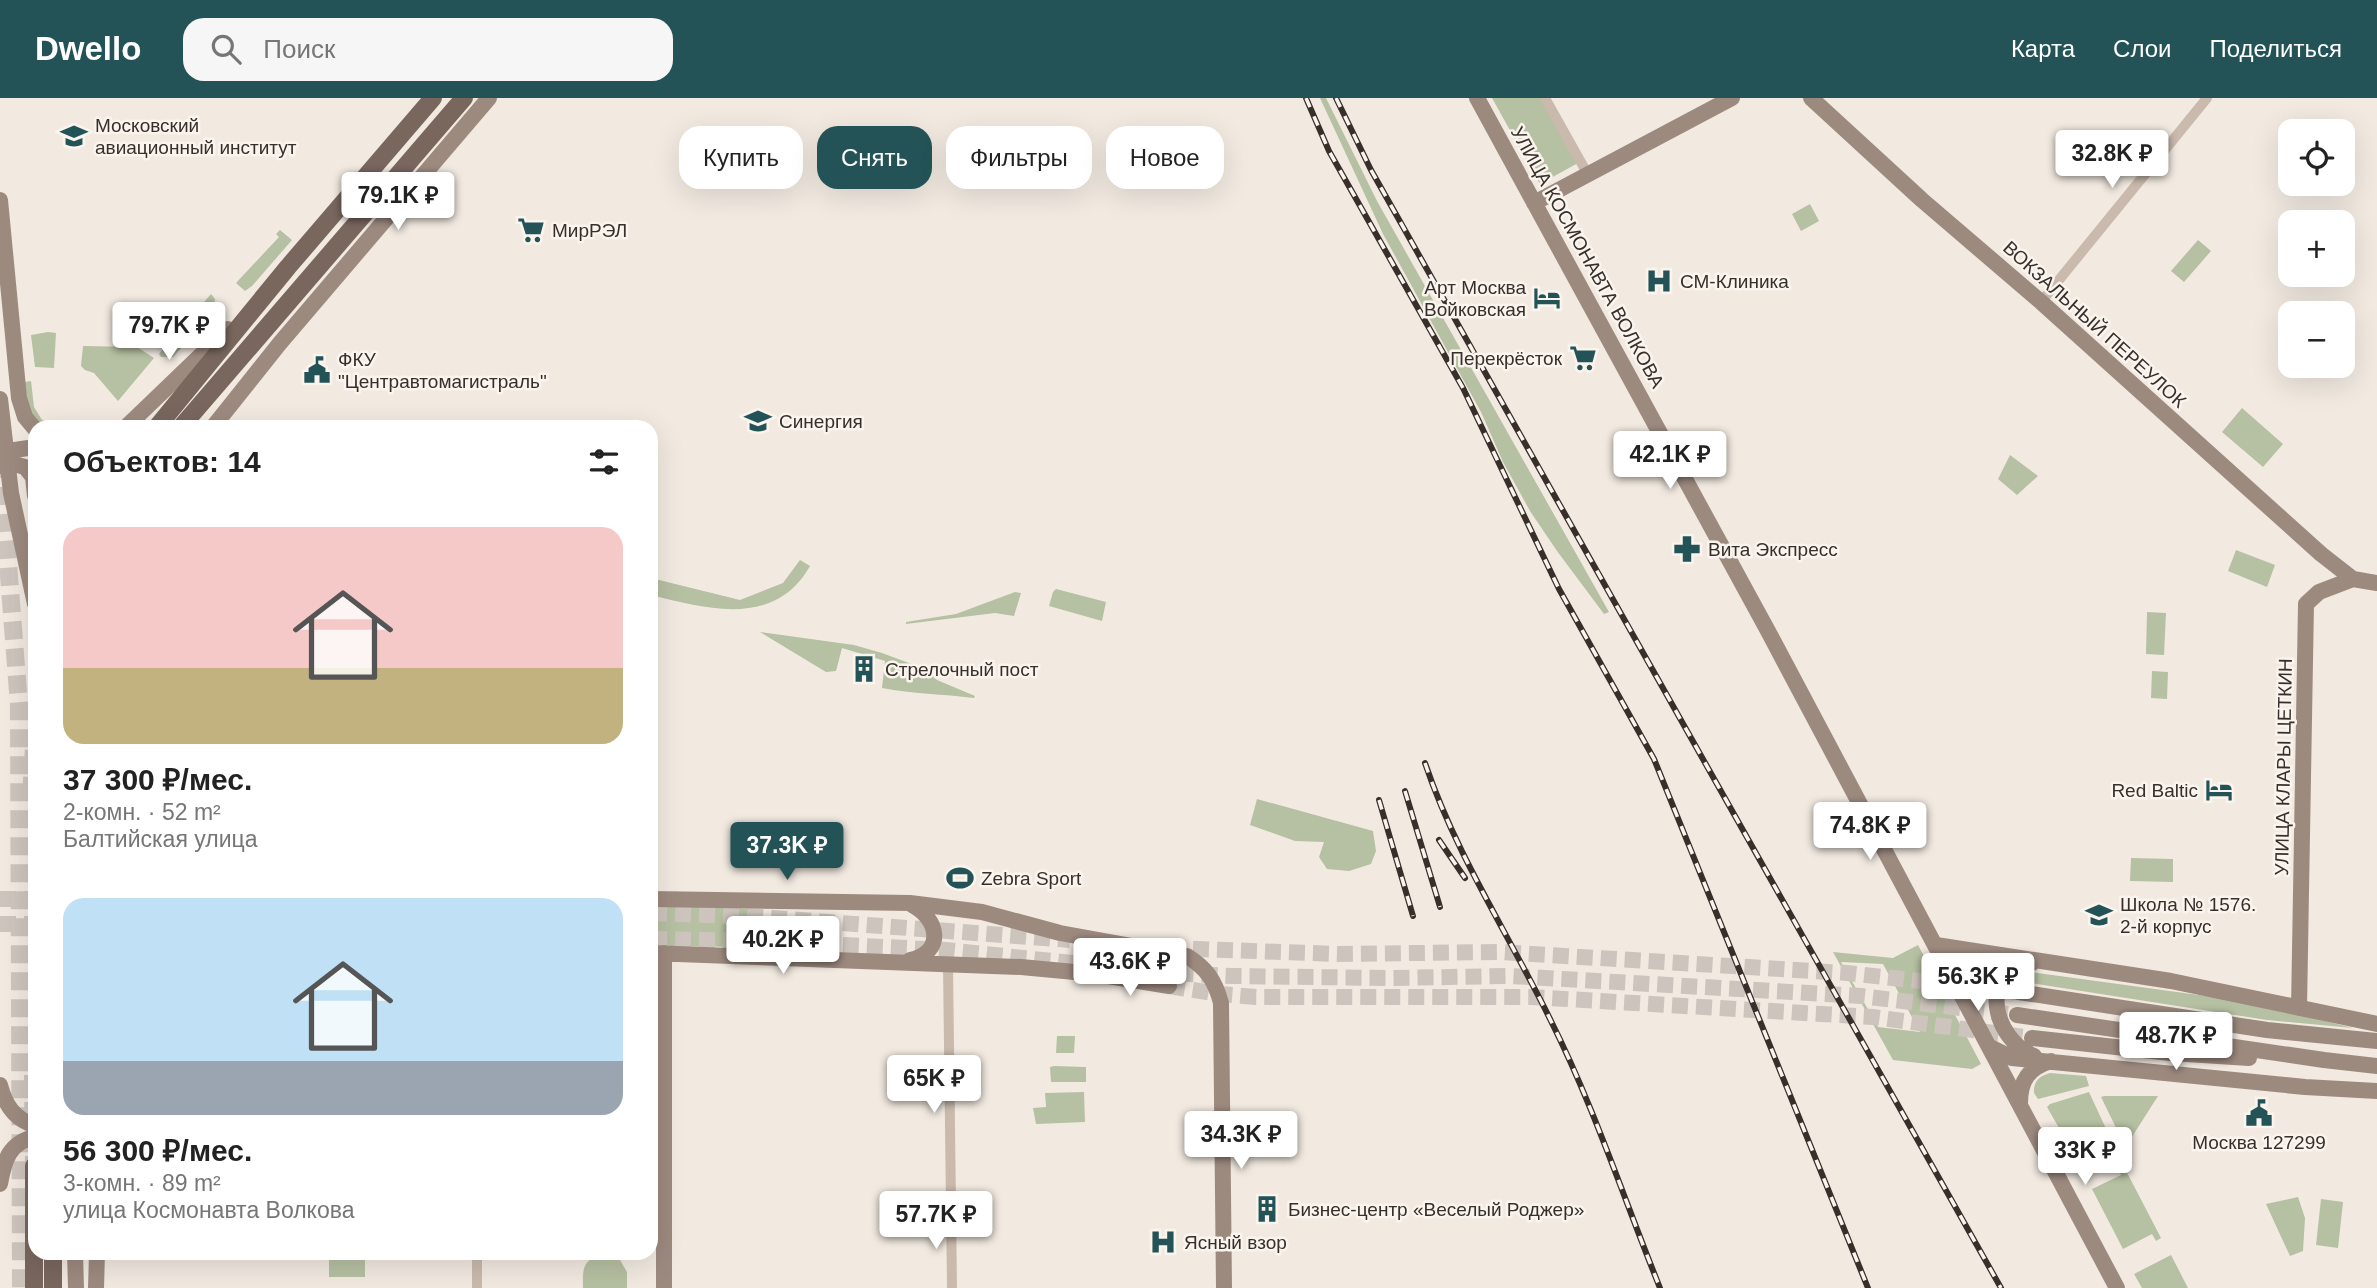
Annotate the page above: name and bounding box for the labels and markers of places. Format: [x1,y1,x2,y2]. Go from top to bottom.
place label: Московский авиационный институт [95,115,297,158]
school or university icon: Московский авиационный институт [59,121,89,151]
pin: 32.8K ₽ [2047,130,2177,190]
pin: 79.1K ₽ [333,172,463,232]
supermarket icon: МирРЭЛ [516,215,546,245]
place label: МирРЭЛ [552,220,627,241]
hospital icon: СМ-Клиника [1644,266,1674,296]
place label: СМ-Клиника [1680,271,1789,292]
place label: Арт Москва Войковская [1424,277,1526,320]
hotel icon: Арт Москва Войковская [1532,283,1562,313]
pin: 79.7K ₽ [104,302,234,362]
supermarket icon: Перекрёсток [1568,343,1598,373]
place label: Перекрёсток [1450,348,1563,369]
place label: ФКУ "Центравтомагистраль" [338,349,547,392]
public building icon: ФКУ "Центравтомагистраль" [302,355,332,385]
school or university icon: Синергия [743,406,773,436]
place label: Синергия [779,411,863,432]
pin: 42.1K ₽ [1605,432,1735,491]
pharmacy icon: Вита Экспресс [1672,534,1702,564]
place label: Вита Экспресс [1708,539,1838,560]
building icon: Стрелочный пост [849,654,879,684]
place label: Стрелочный пост [885,659,1039,680]
hotel icon: Red Baltic [2204,775,2234,805]
place label: Red Baltic [2111,780,2198,801]
pin: 74.8K ₽ [1805,802,1935,862]
pin: 37.3K ₽ [722,822,852,882]
sports icon: Zebra Sport [945,863,975,893]
place label: Zebra Sport [981,868,1082,889]
place label: Школа № 1576. 2-й корпус [2120,894,2256,937]
school or university icon: Школа № 1576. 2-й корпус [2084,900,2114,930]
pin: 40.2K ₽ [718,916,848,976]
pin: 43.6K ₽ [1065,939,1195,998]
pin: 56.3K ₽ [1913,954,2043,1013]
pin: 48.7K ₽ [2111,1012,2241,1072]
pin: 65K ₽ [885,1056,983,1115]
public building icon: Москва 127299 [2244,1098,2274,1128]
pin: 34.3K ₽ [1176,1112,1306,1171]
pin: 33K ₽ [2036,1128,2134,1187]
place label: Москва 127299 [2192,1132,2326,1153]
pin: 57.7K ₽ [871,1192,1001,1251]
building icon: Бизнес-центр «Веселый Роджер» [1252,1194,1282,1224]
place label: Бизнес-центр «Веселый Роджер» [1288,1199,1584,1220]
hospital icon: Ясный взор [1148,1227,1178,1257]
place label: Ясный взор [1184,1232,1287,1253]

